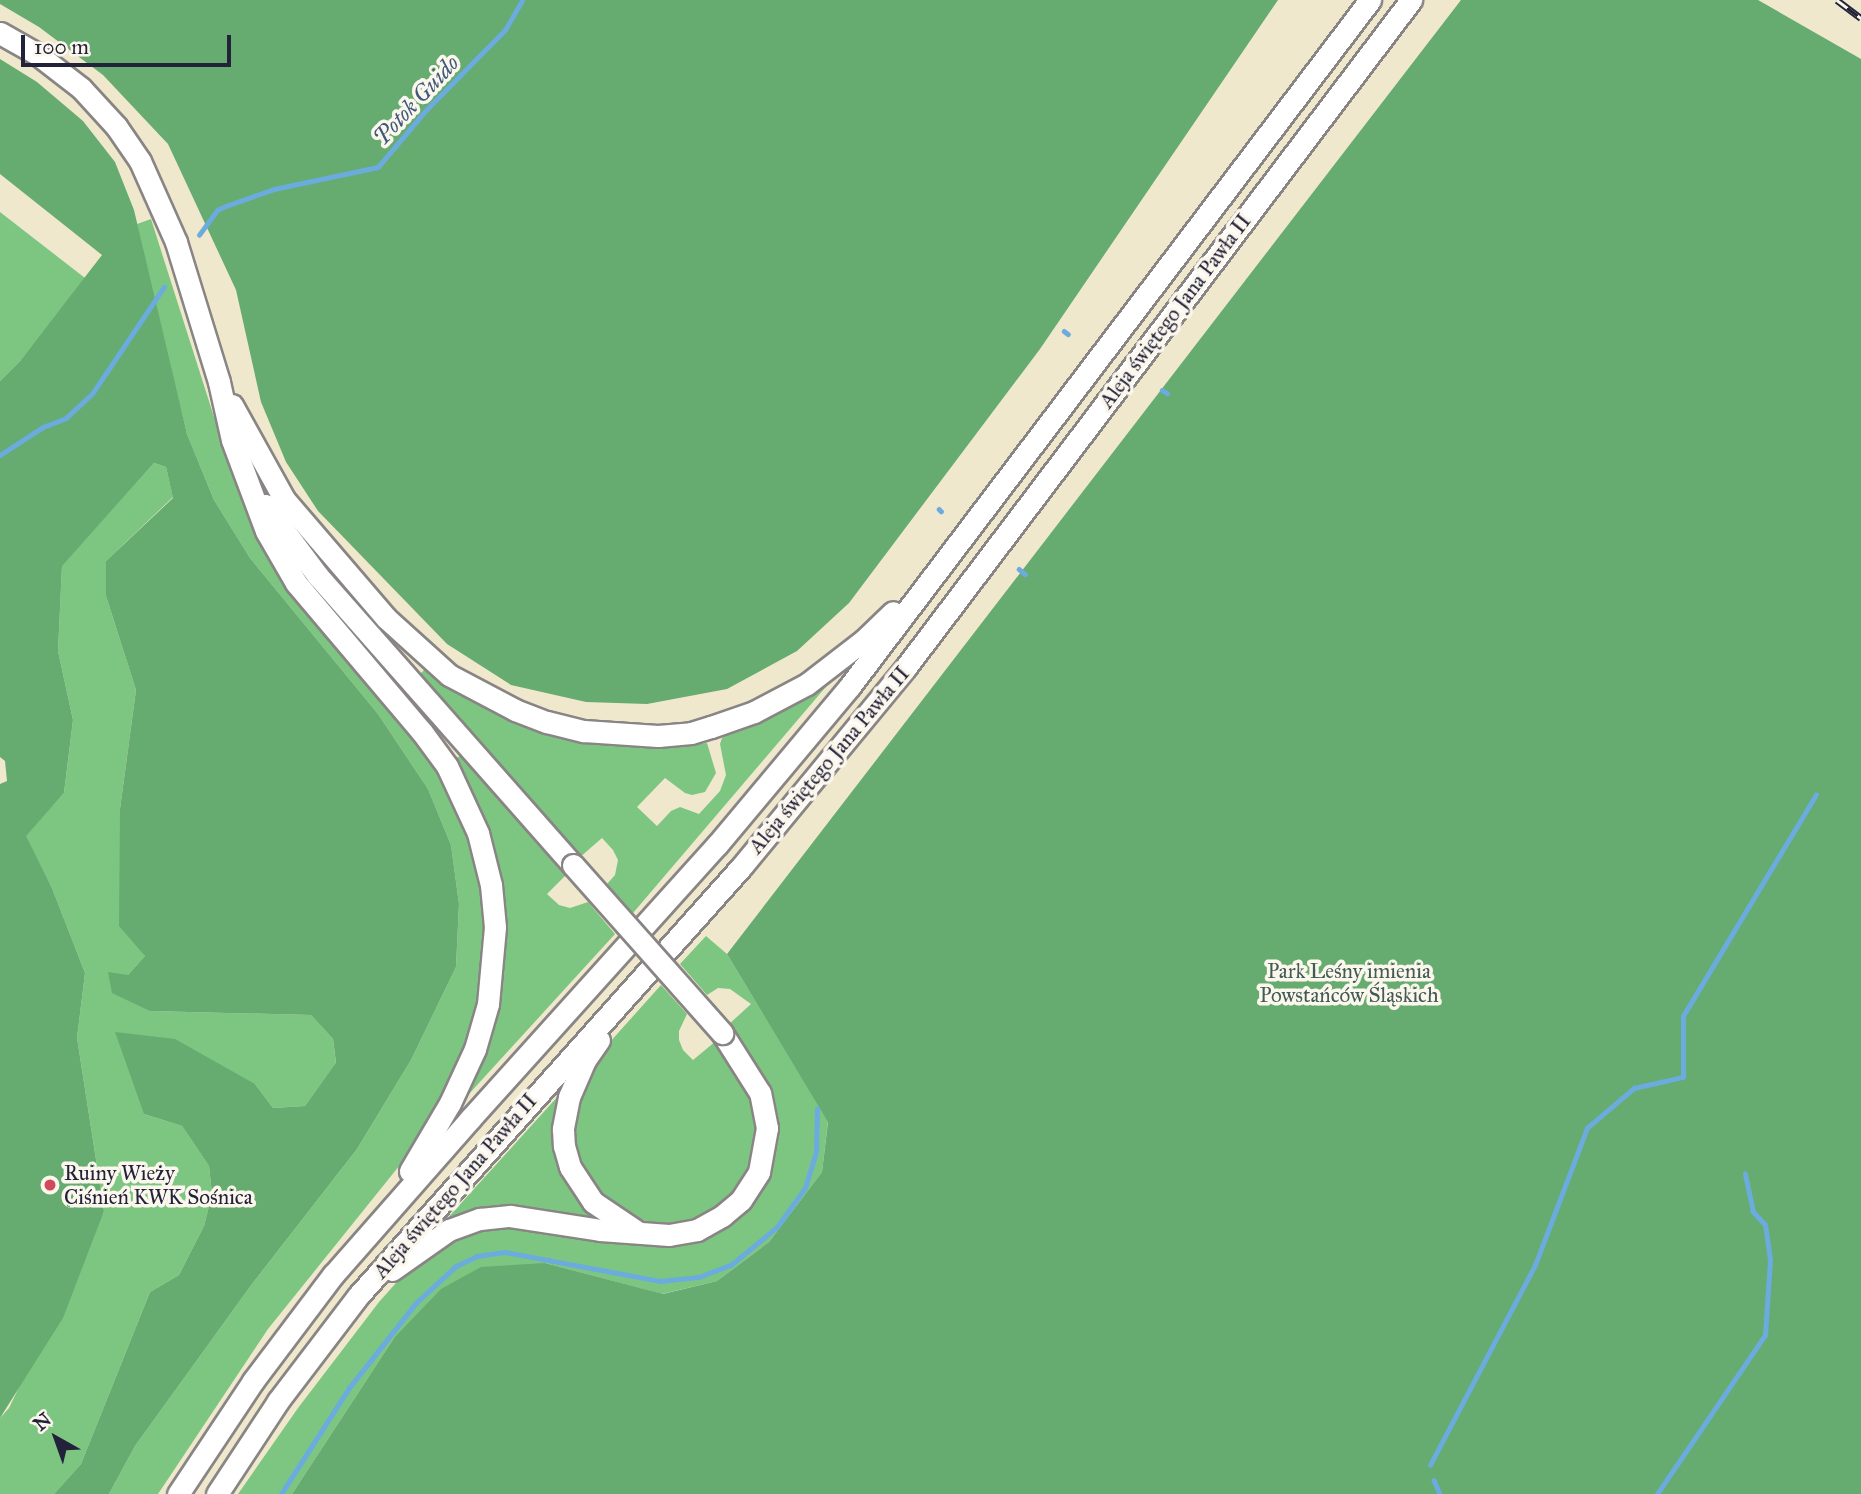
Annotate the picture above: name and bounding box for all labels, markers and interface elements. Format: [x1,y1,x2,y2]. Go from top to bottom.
scale bar [24,21,234,65]
text: 100 m [34,34,89,60]
water label: Potok Guido [367,49,465,151]
street label: Aleja świętego Jana Pawła II [1094,209,1256,413]
street label: Aleja świętego Jana Pawła II [743,661,915,859]
park label: Park Leśny imienia Powstańców Śląskich [1259,958,1439,1008]
street label: Aleja świętego Jana Pawła II [368,1088,542,1284]
place label: Ruiny Wieży Ciśnień KWK Sośnica [64,1160,253,1210]
marker: Ruiny Wieży Ciśnień KWK Sośnica [42,1177,58,1193]
north arrow [21,1403,91,1473]
text: N [29,1408,56,1436]

